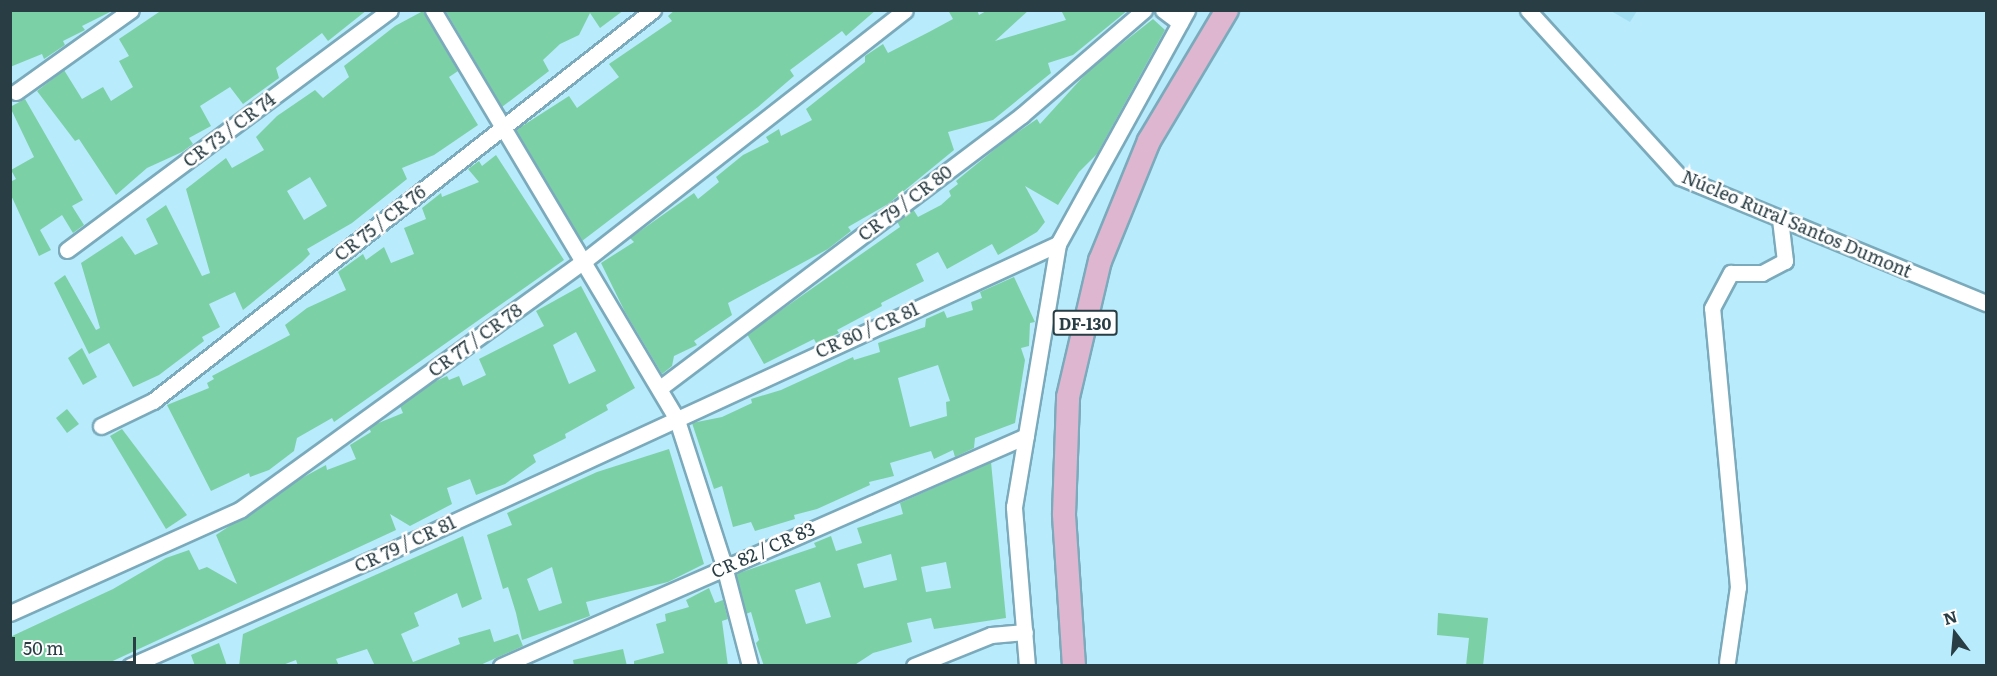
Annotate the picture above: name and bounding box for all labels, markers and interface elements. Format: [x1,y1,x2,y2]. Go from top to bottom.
street label: CR 73 / CR 74 [179,88,279,172]
street label: CR 79 / CR 80 [854,161,956,245]
street label: Núcleo Rural Santos Dumont [1679,166,1915,282]
street label: CR 75 / CR 76 [330,181,430,265]
street label: CR 80 / CR 81 [812,298,922,362]
street label: CR 77 / CR 78 [424,299,526,381]
road number: DF-130 [1052,310,1118,336]
street label: CR 79 / CR 81 [351,511,459,577]
street label: CR 82 / CR 83 [708,517,818,583]
text: N [1940,603,1960,630]
north arrow [1925,604,1985,664]
scale bar [15,625,140,663]
text: 50 m [23,634,64,661]

